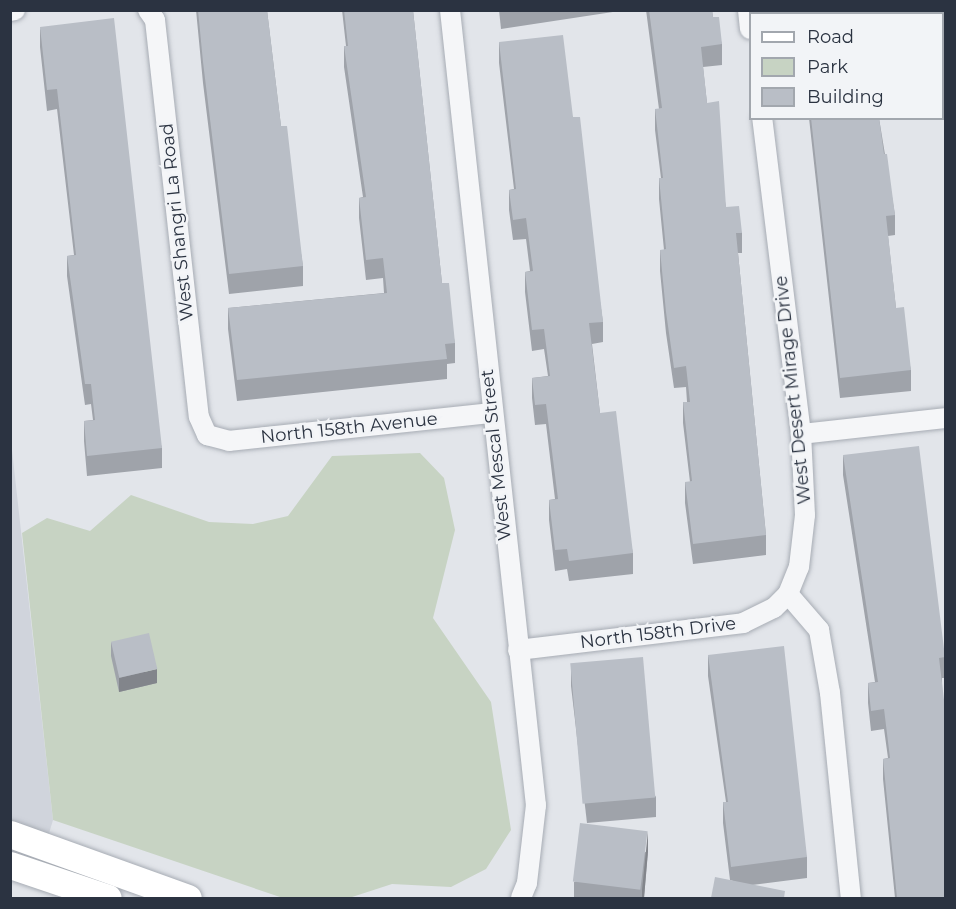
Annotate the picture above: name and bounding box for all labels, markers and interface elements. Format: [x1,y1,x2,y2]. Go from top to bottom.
legend [749,12,944,120]
text: Road [807,26,854,48]
text: Park [807,56,848,78]
text: Building [807,86,884,108]
street label: West Shangri La Road [156,122,198,322]
street label: West Desert Mirage Drive [770,275,816,505]
street label: West Mescal Street [476,368,516,542]
street label: North 158th Avenue [259,408,439,448]
street label: North 158th Drive [579,613,737,653]

